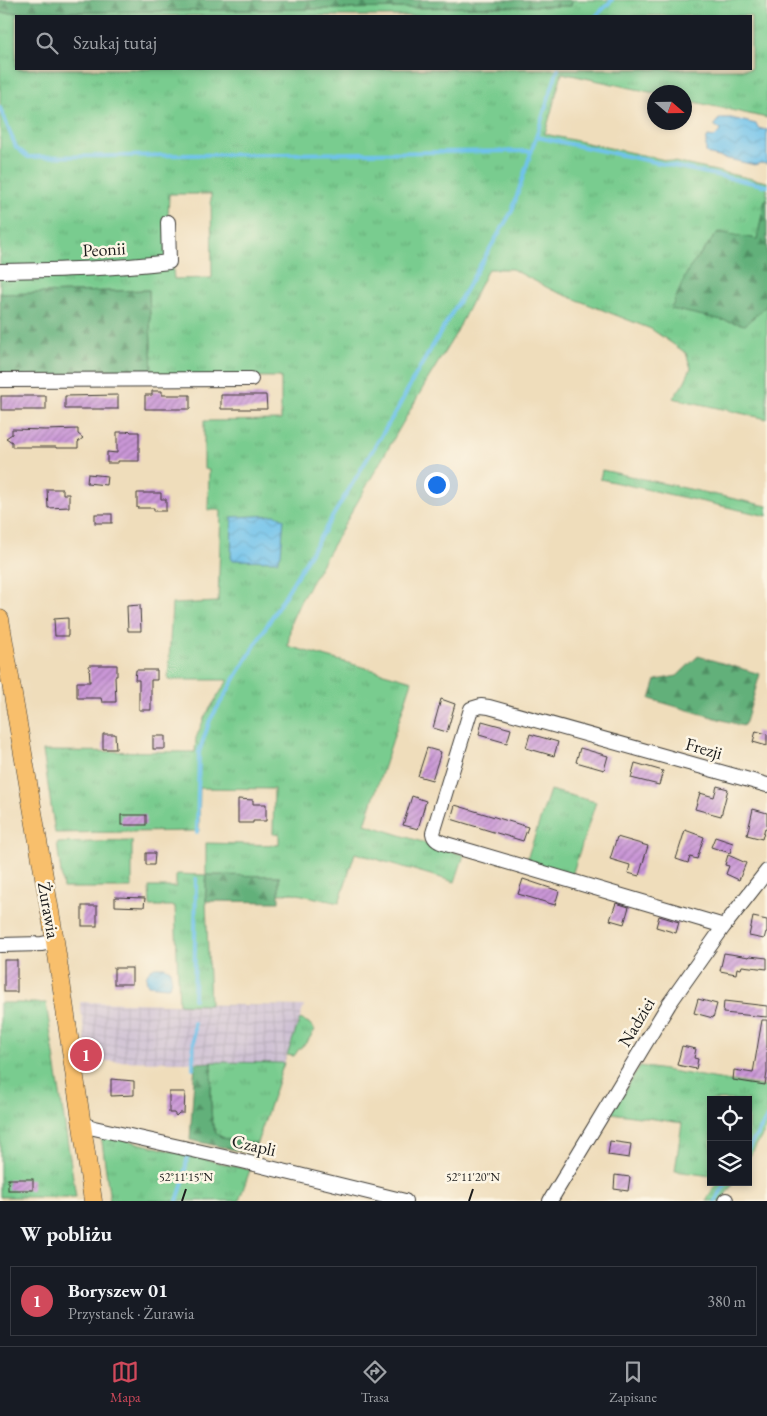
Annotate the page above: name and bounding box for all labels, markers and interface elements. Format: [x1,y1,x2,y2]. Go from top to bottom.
search box [15,15,752,70]
icon: search [33,29,61,57]
text: Szukaj tutaj [73,30,157,55]
north arrow [647,85,692,130]
street label: Peonii [82,236,127,262]
your location [424,472,450,498]
street label: Frezji [683,732,726,764]
street label: Żurawia [33,880,65,941]
street label: Nadziei [612,993,660,1051]
pin: 1 [70,1036,102,1074]
map controls [707,1096,752,1186]
button: locate [707,1096,752,1141]
street label: Czapli [230,1129,279,1161]
button: layers [707,1141,752,1186]
text: 52°11'15"N [159,1169,213,1185]
text: 52°11'20"N [446,1169,500,1185]
text: W pobliżu [20,1220,112,1247]
text: Boryszew 01 [68,1278,168,1303]
text: 1 [33,1291,41,1312]
text: 380 m [707,1291,746,1312]
text: Przystanek · Żurawia [68,1303,194,1324]
tab: Mapa [110,1358,141,1406]
tab: Trasa [361,1358,389,1406]
tab: Zapisane [609,1358,657,1406]

